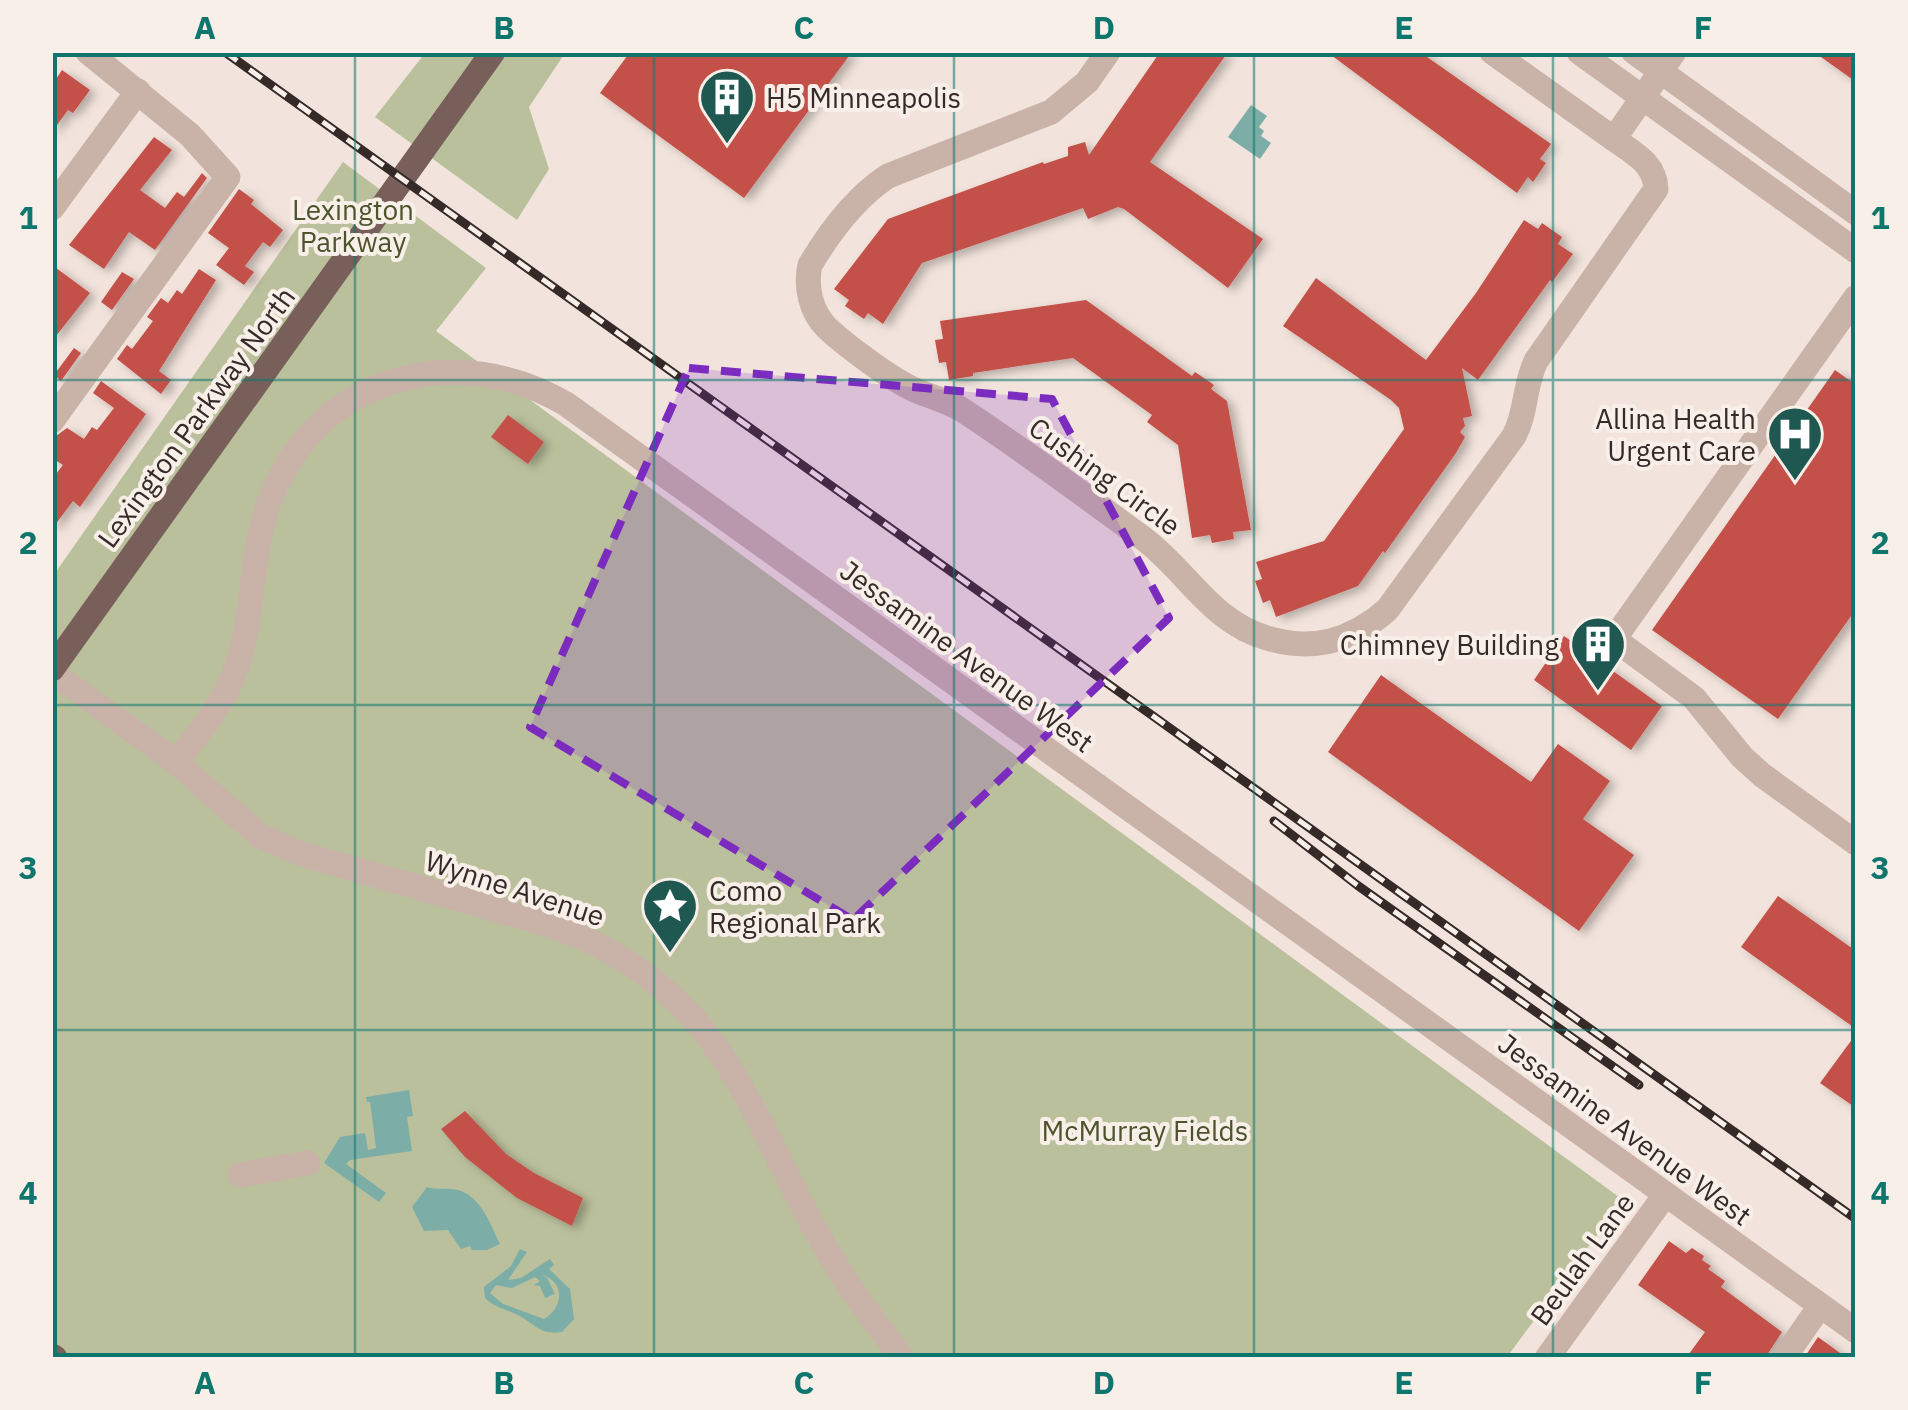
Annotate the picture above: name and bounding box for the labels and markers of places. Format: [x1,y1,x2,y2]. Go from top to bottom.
building icon: H5 Minneapolis [697,67,757,146]
place label: H5 Minneapolis [766,79,961,116]
place label: Allina Health Urgent Care [1595,400,1756,469]
hospital icon: Allina Health Urgent Care [1765,404,1825,483]
building icon: Chimney Building [1568,614,1628,693]
place label: Chimney Building [1340,626,1559,663]
place label: Como Regional Park [709,872,881,941]
place icon: Como Regional Park [640,876,700,955]

